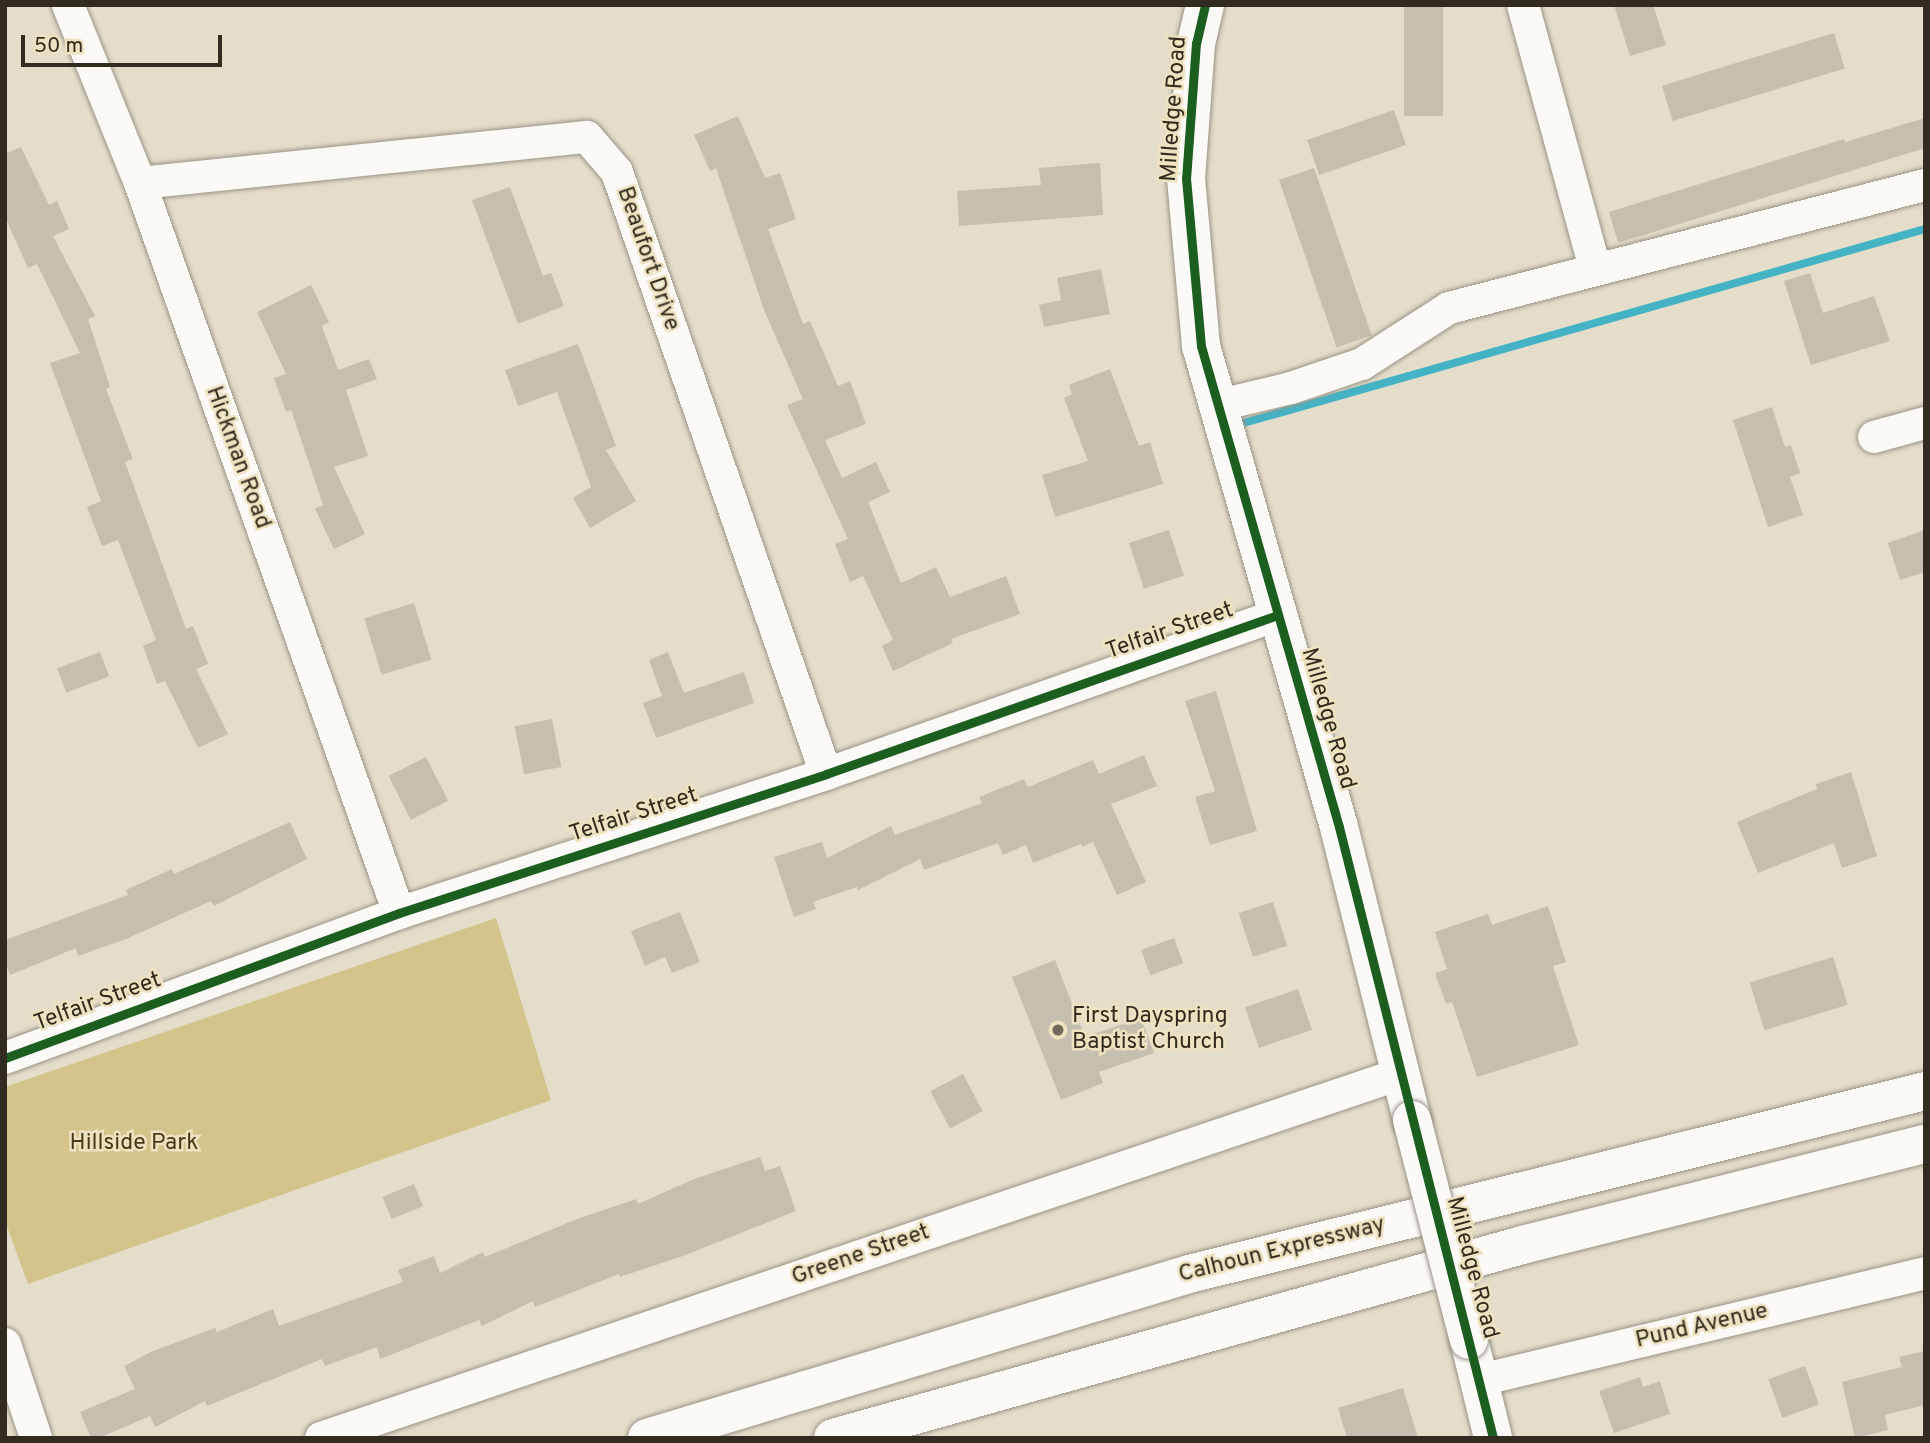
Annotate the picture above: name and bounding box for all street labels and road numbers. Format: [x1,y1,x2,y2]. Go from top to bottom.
street label: Milledge Road [1156,35,1194,183]
street label: Beaufort Drive [609,183,685,335]
street label: Hickman Road [198,383,276,533]
street label: Telfair Street [1103,597,1237,667]
street label: Milledge Road [1294,645,1360,793]
street label: Telfair Street [567,782,701,850]
street label: Telfair Street [31,967,165,1039]
street label: Milledge Road [1439,1194,1503,1342]
street label: Calhoun Expressway [1176,1212,1388,1290]
street label: Greene Street [788,1220,934,1292]
street label: Pund Avenue [1633,1298,1771,1356]

